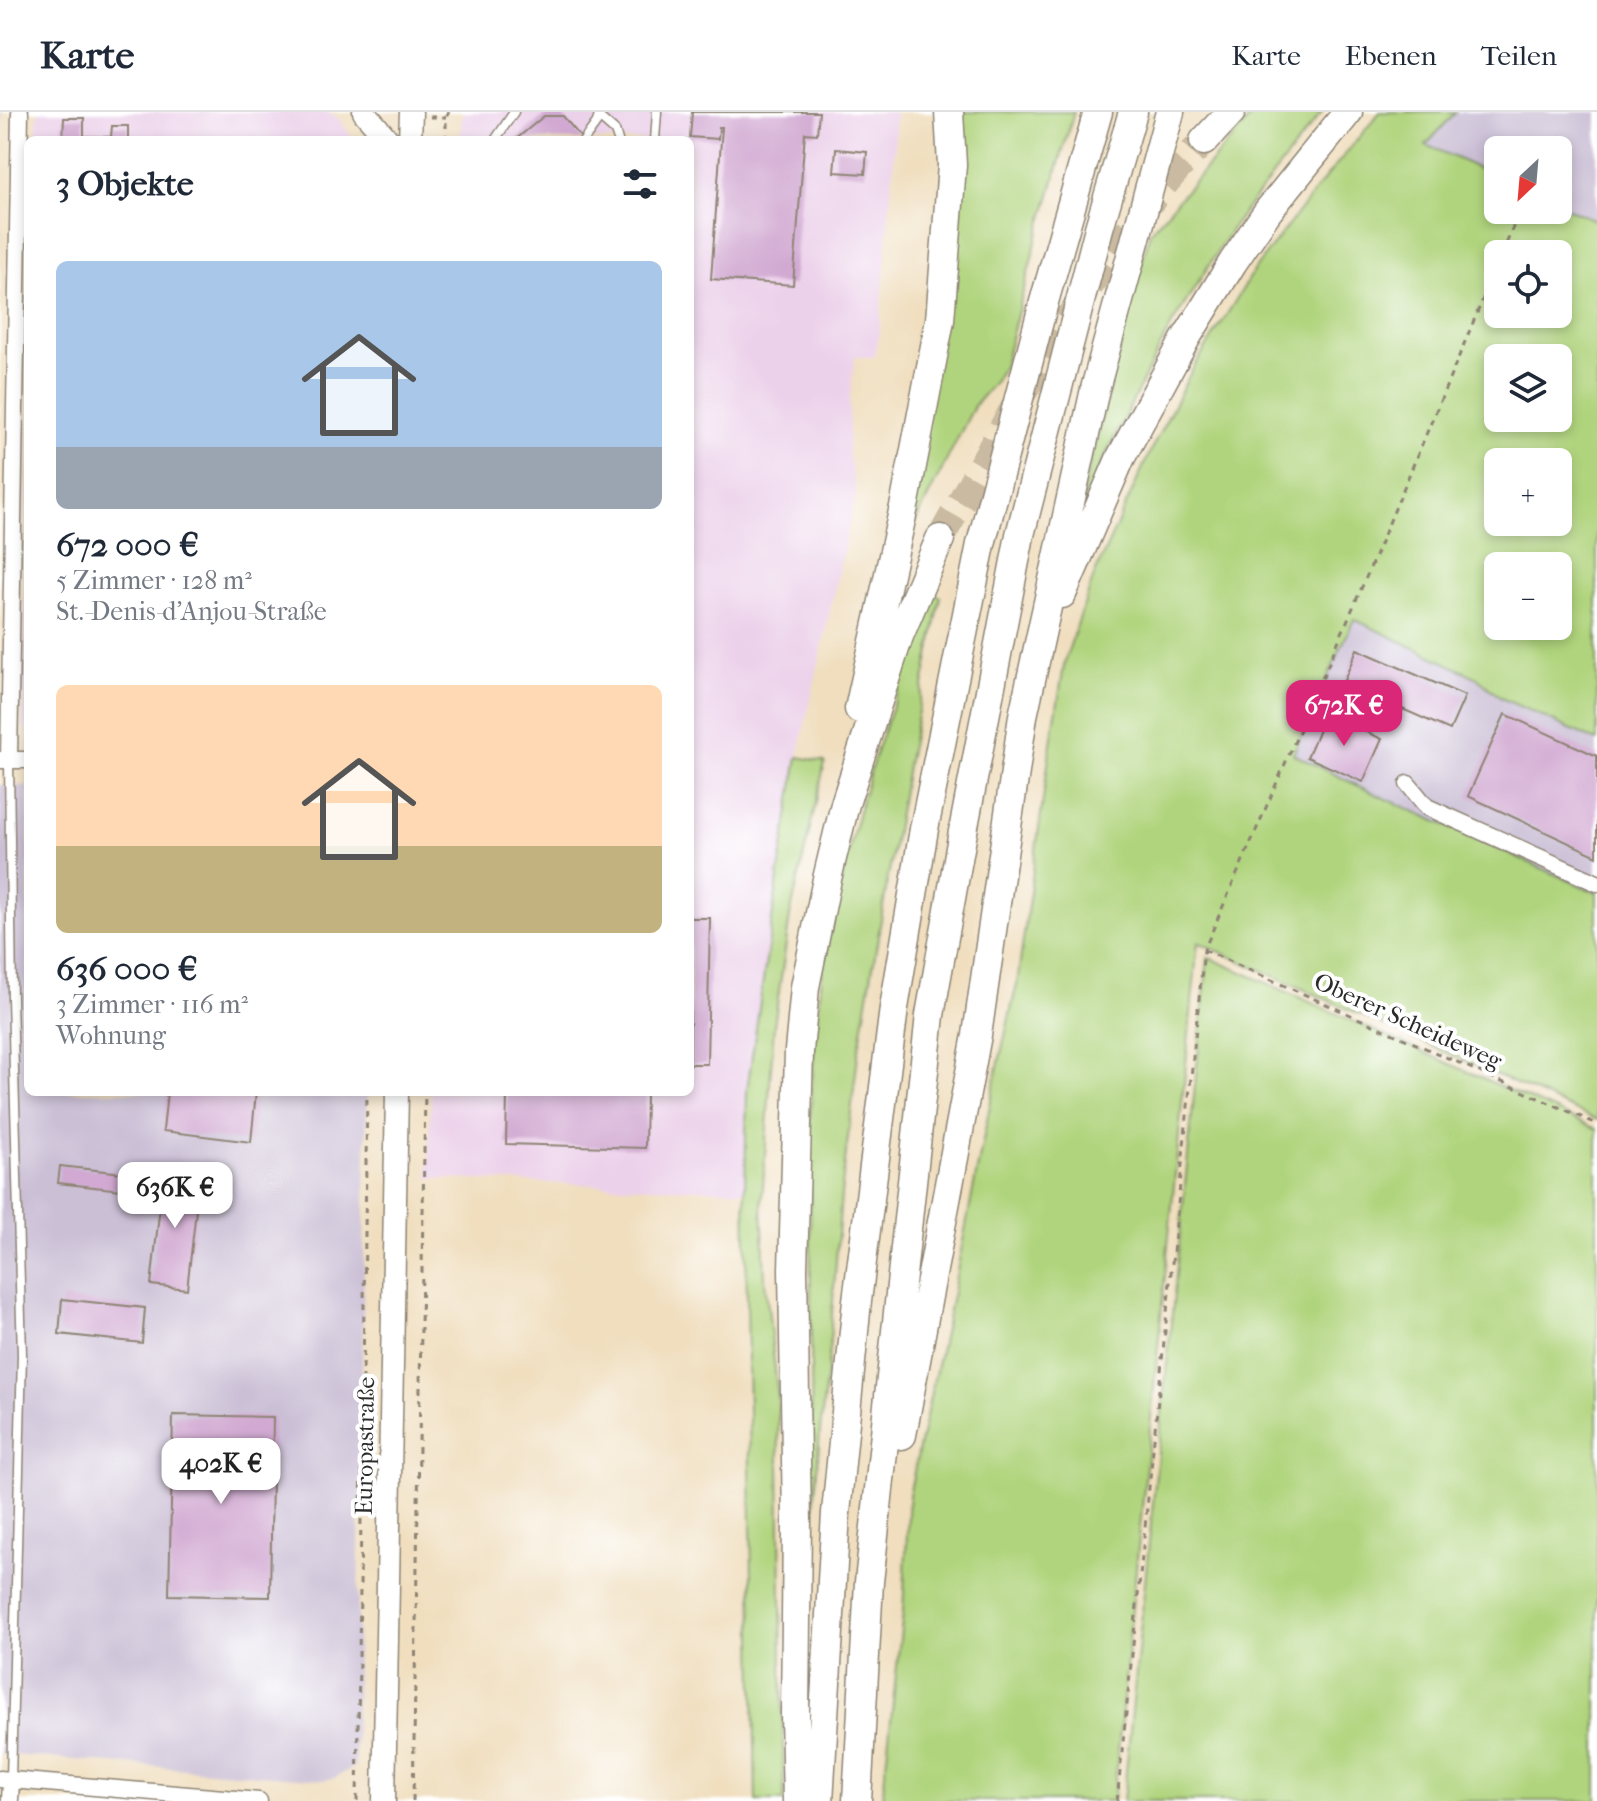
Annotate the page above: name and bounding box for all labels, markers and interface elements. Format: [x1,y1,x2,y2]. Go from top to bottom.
text: Karte [40,33,134,78]
text: Karte [1231,39,1301,72]
text: Ebenen [1345,39,1437,72]
text: Teilen [1481,39,1557,72]
north arrow [1484,136,1572,224]
map controls [1484,136,1572,640]
icon: filters [618,162,662,206]
text: 3 Objekte [56,164,194,204]
button: locate [1484,240,1572,328]
icon: home [287,313,431,457]
button: layers [1484,344,1572,432]
button: + [1484,448,1572,536]
text: 672 000 € [56,525,199,565]
button: − [1484,552,1572,640]
text: 5 Zimmer · 128 m² [56,565,252,596]
text: St.-Denis-d'Anjou-Straße [56,596,327,627]
pin: 672K € [1279,680,1409,748]
text: 672K € [1304,690,1384,721]
icon: home [287,737,431,881]
text: 636 000 € [56,949,198,989]
street label: Oberer Scheideweg [1310,967,1507,1075]
text: 3 Zimmer · 116 m² [56,989,248,1020]
text: Wohnung [56,1020,166,1051]
pin: 636K € [110,1162,240,1230]
text: 636K € [136,1172,214,1203]
street label: Europastraße [350,1376,380,1515]
pin: 402K € [156,1438,286,1506]
text: 402K € [180,1448,263,1479]

